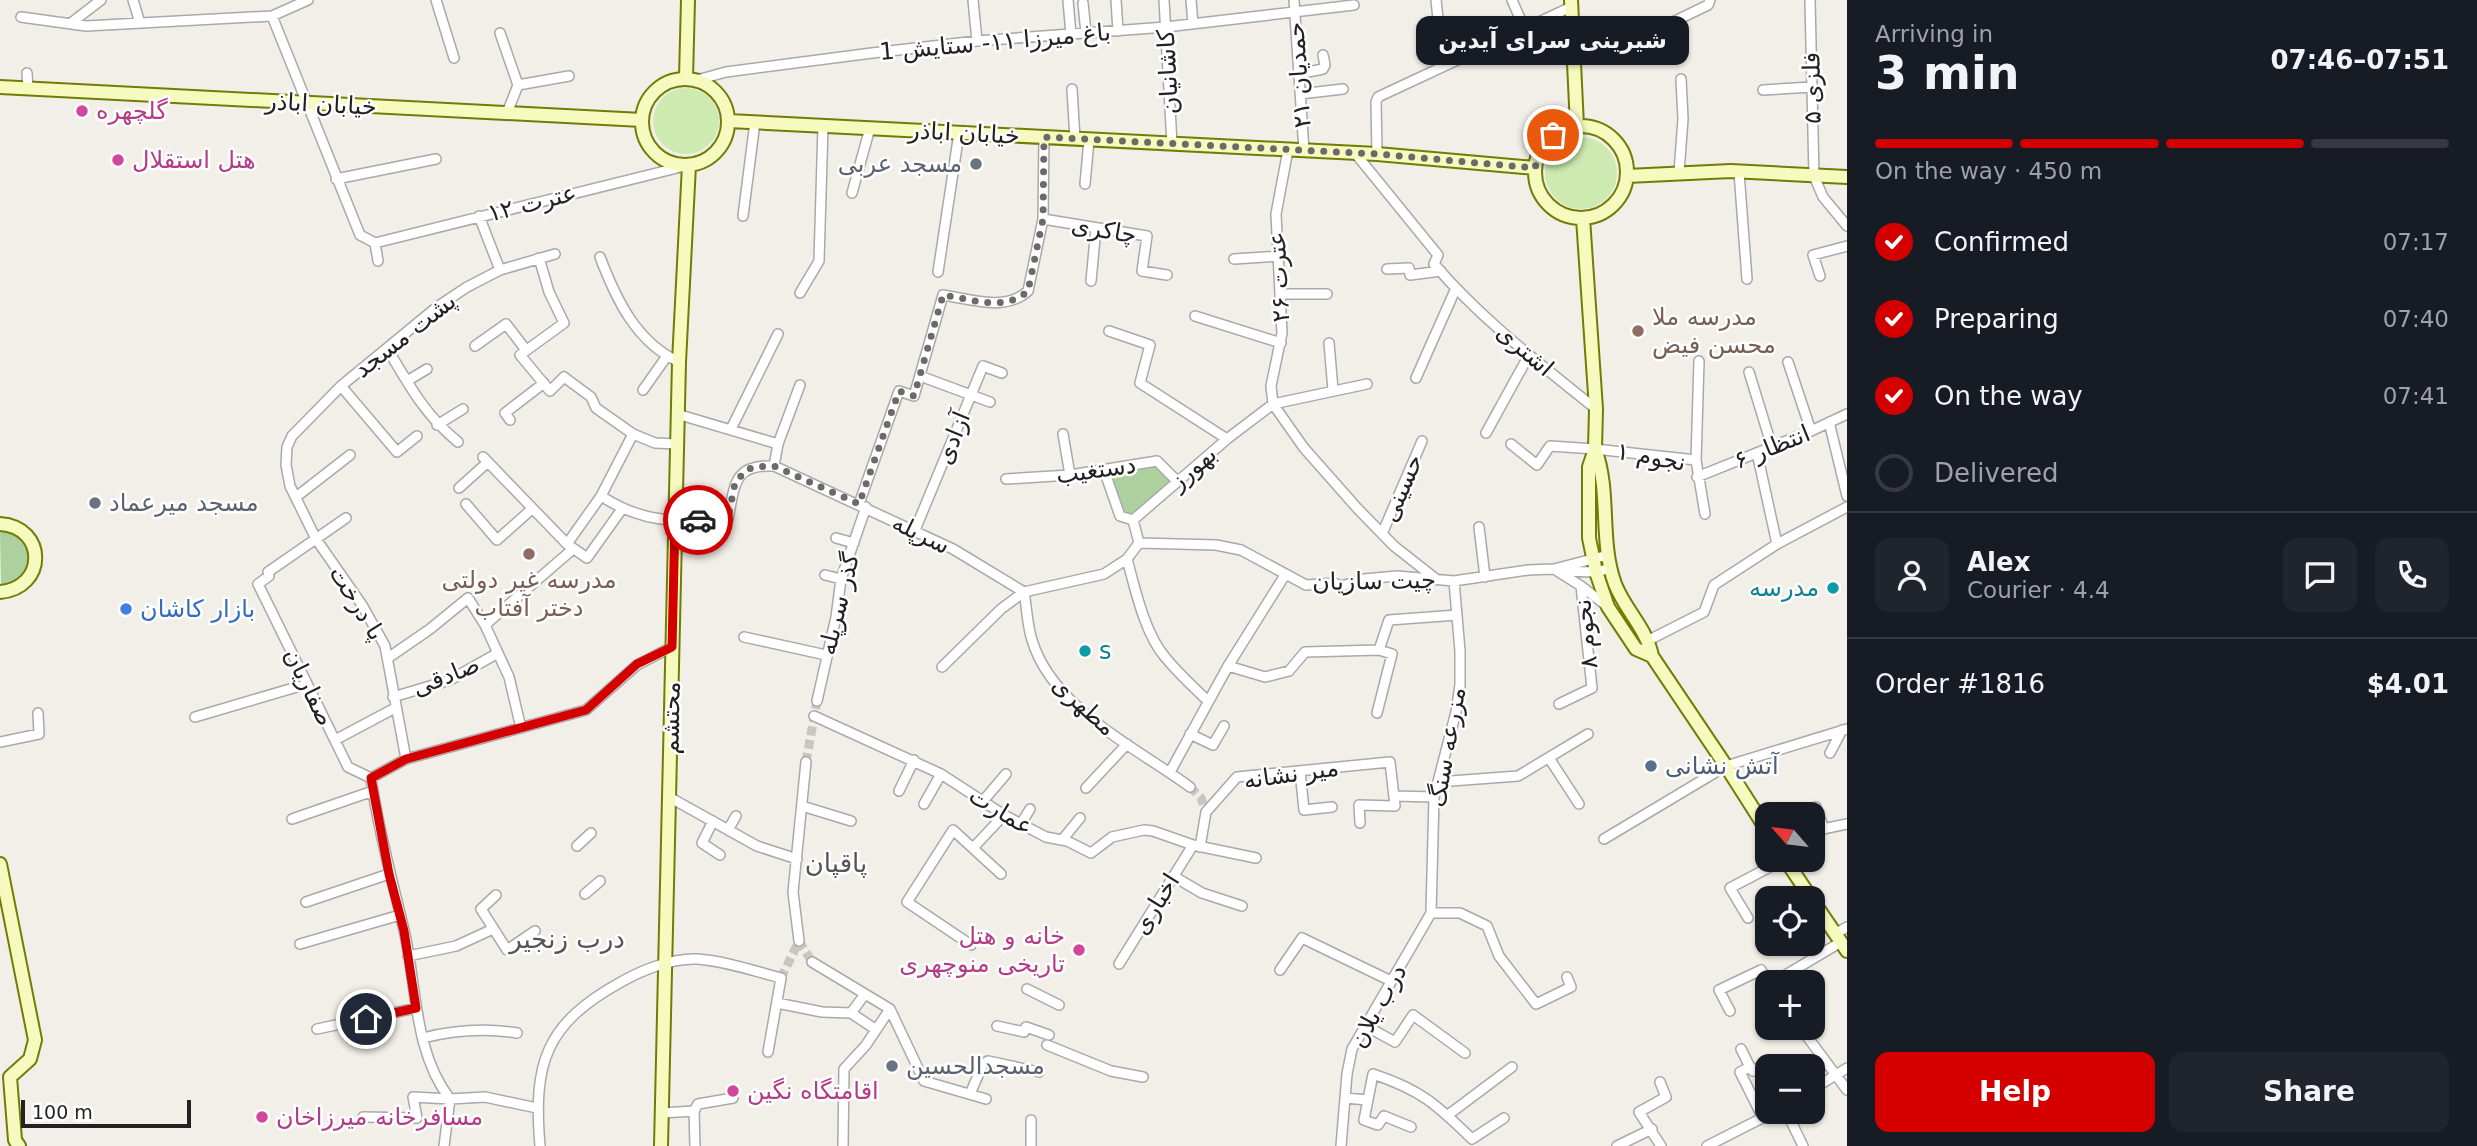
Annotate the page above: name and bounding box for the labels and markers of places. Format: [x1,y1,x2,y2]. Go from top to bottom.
callout: شیرینی سرای آیدین [1416,16,1690,65]
place label: گلچهره [96,97,168,125]
marker: گلچهره [74,103,90,119]
pin [1523,105,1583,165]
place label: هتل استقلال [132,146,256,174]
place label: مسجد عربی [838,150,962,178]
marker: هتل استقلال [110,152,126,168]
marker: مسجد عربی [968,156,984,172]
place label: مدرسه ملا محسن فیض [1652,303,1776,359]
marker: مدرسه ملا محسن فیض [1630,323,1646,339]
place label: مسجد میرعماد [109,489,259,517]
marker: مسجد میرعماد [87,495,103,511]
marker: مدرسه غیر دولتی دختر آفتاب [521,546,537,562]
place label: مدرسه غیر دولتی دختر آفتاب [441,566,617,622]
place label: مدرسه [1749,574,1819,602]
marker: مدرسه [1825,580,1841,596]
place label: بازار کاشان [140,595,255,623]
marker: بازار کاشان [118,601,134,617]
place label: s [1099,637,1112,665]
marker: s [1077,643,1093,659]
place label: آتش نشانی [1665,751,1780,780]
marker: آتش نشانی [1643,758,1659,774]
place label: خانه و هتل تاریخی منوچهری [899,922,1065,978]
marker: خانه و هتل تاریخی منوچهری [1071,942,1087,958]
pin [336,989,396,1049]
place label: مسجدالحسین [906,1052,1045,1080]
marker: مسجدالحسین [884,1058,900,1074]
place label: اقامتگاه نگین [747,1077,879,1105]
marker: اقامتگاه نگین [725,1083,741,1099]
place label: مسافرخانه میرزاخان [276,1103,483,1131]
marker: مسافرخانه میرزاخان [254,1109,270,1125]

